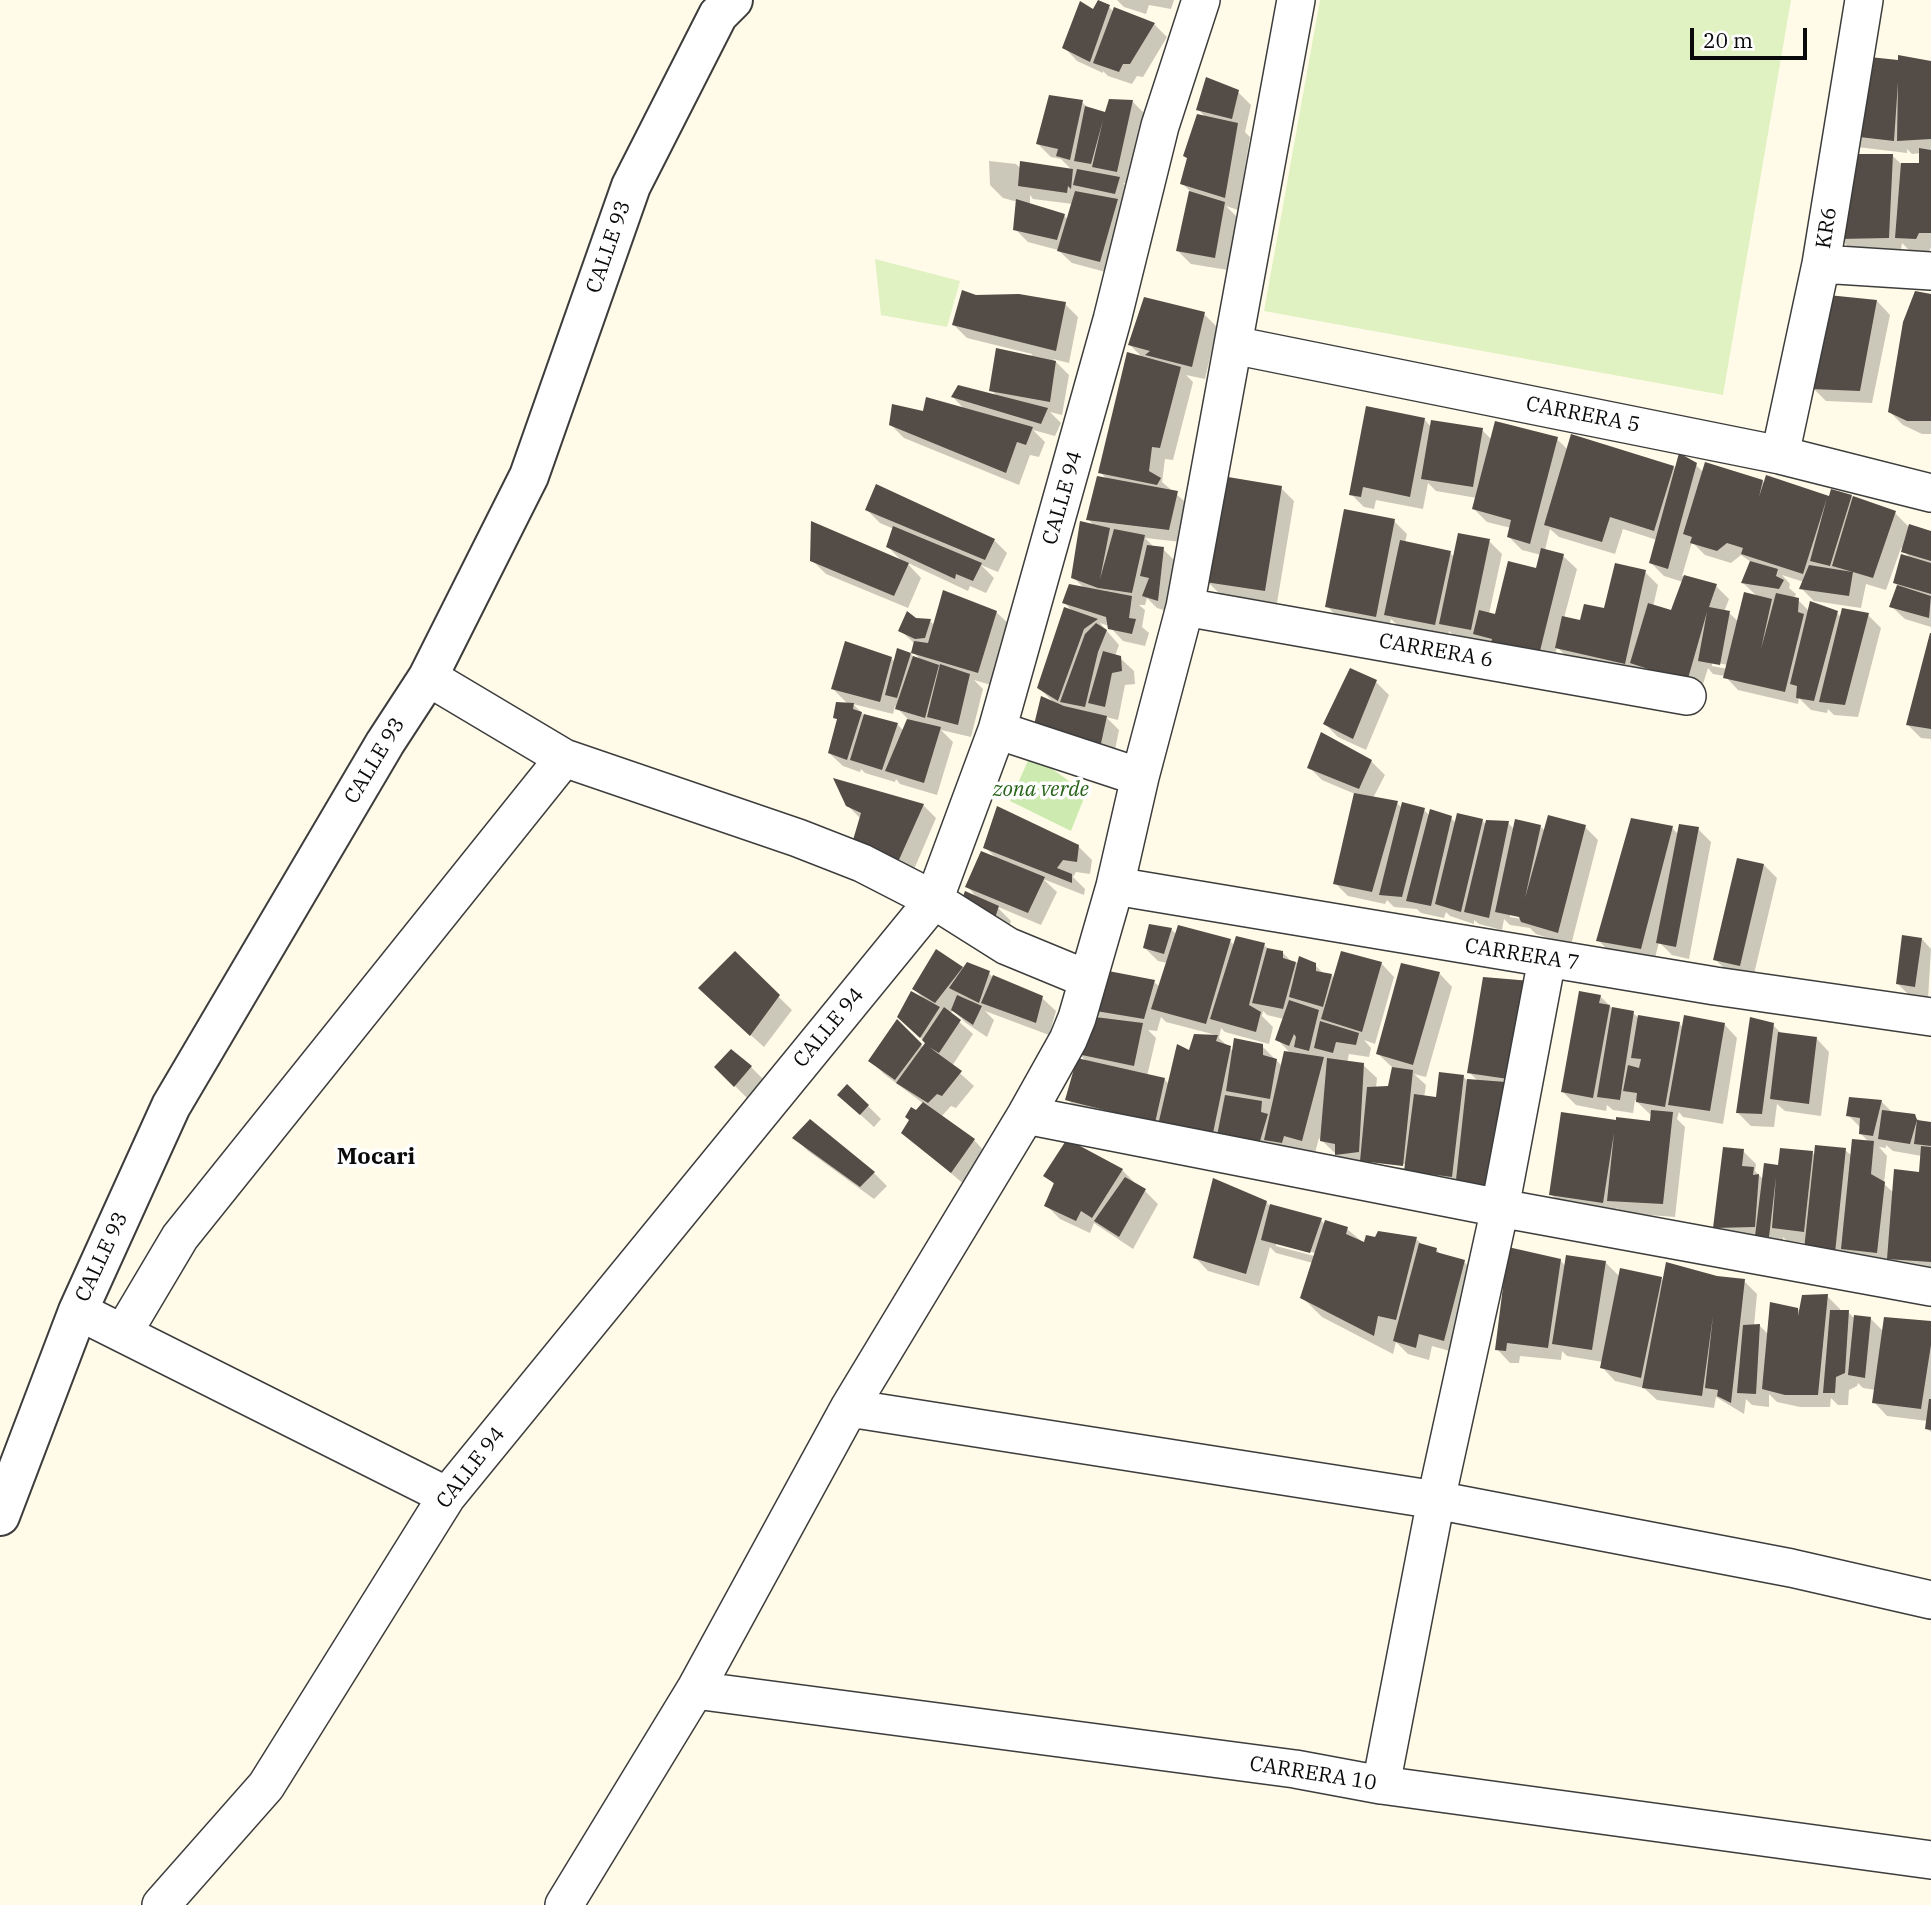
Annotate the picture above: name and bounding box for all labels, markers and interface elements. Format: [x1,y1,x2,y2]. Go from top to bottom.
scale bar [1693,14,1810,58]
text: 20 m [1703,26,1753,54]
street label: CALLE 93 [581,197,637,297]
street label: KR6 [1811,206,1843,250]
street label: CARRERA 5 [1524,392,1642,438]
street label: CALLE 94 [1038,448,1088,548]
street label: CARRERA 6 [1377,629,1495,673]
street label: CALLE 93 [339,713,411,809]
park label: zona verde [993,777,1089,803]
street label: CARRERA 7 [1463,934,1581,976]
street label: CALLE 94 [788,983,870,1073]
district label: Mocari [337,1143,415,1171]
street label: CALLE 93 [70,1208,134,1306]
street label: CALLE 94 [431,1422,511,1514]
street label: CARRERA 10 [1248,1752,1378,1796]

